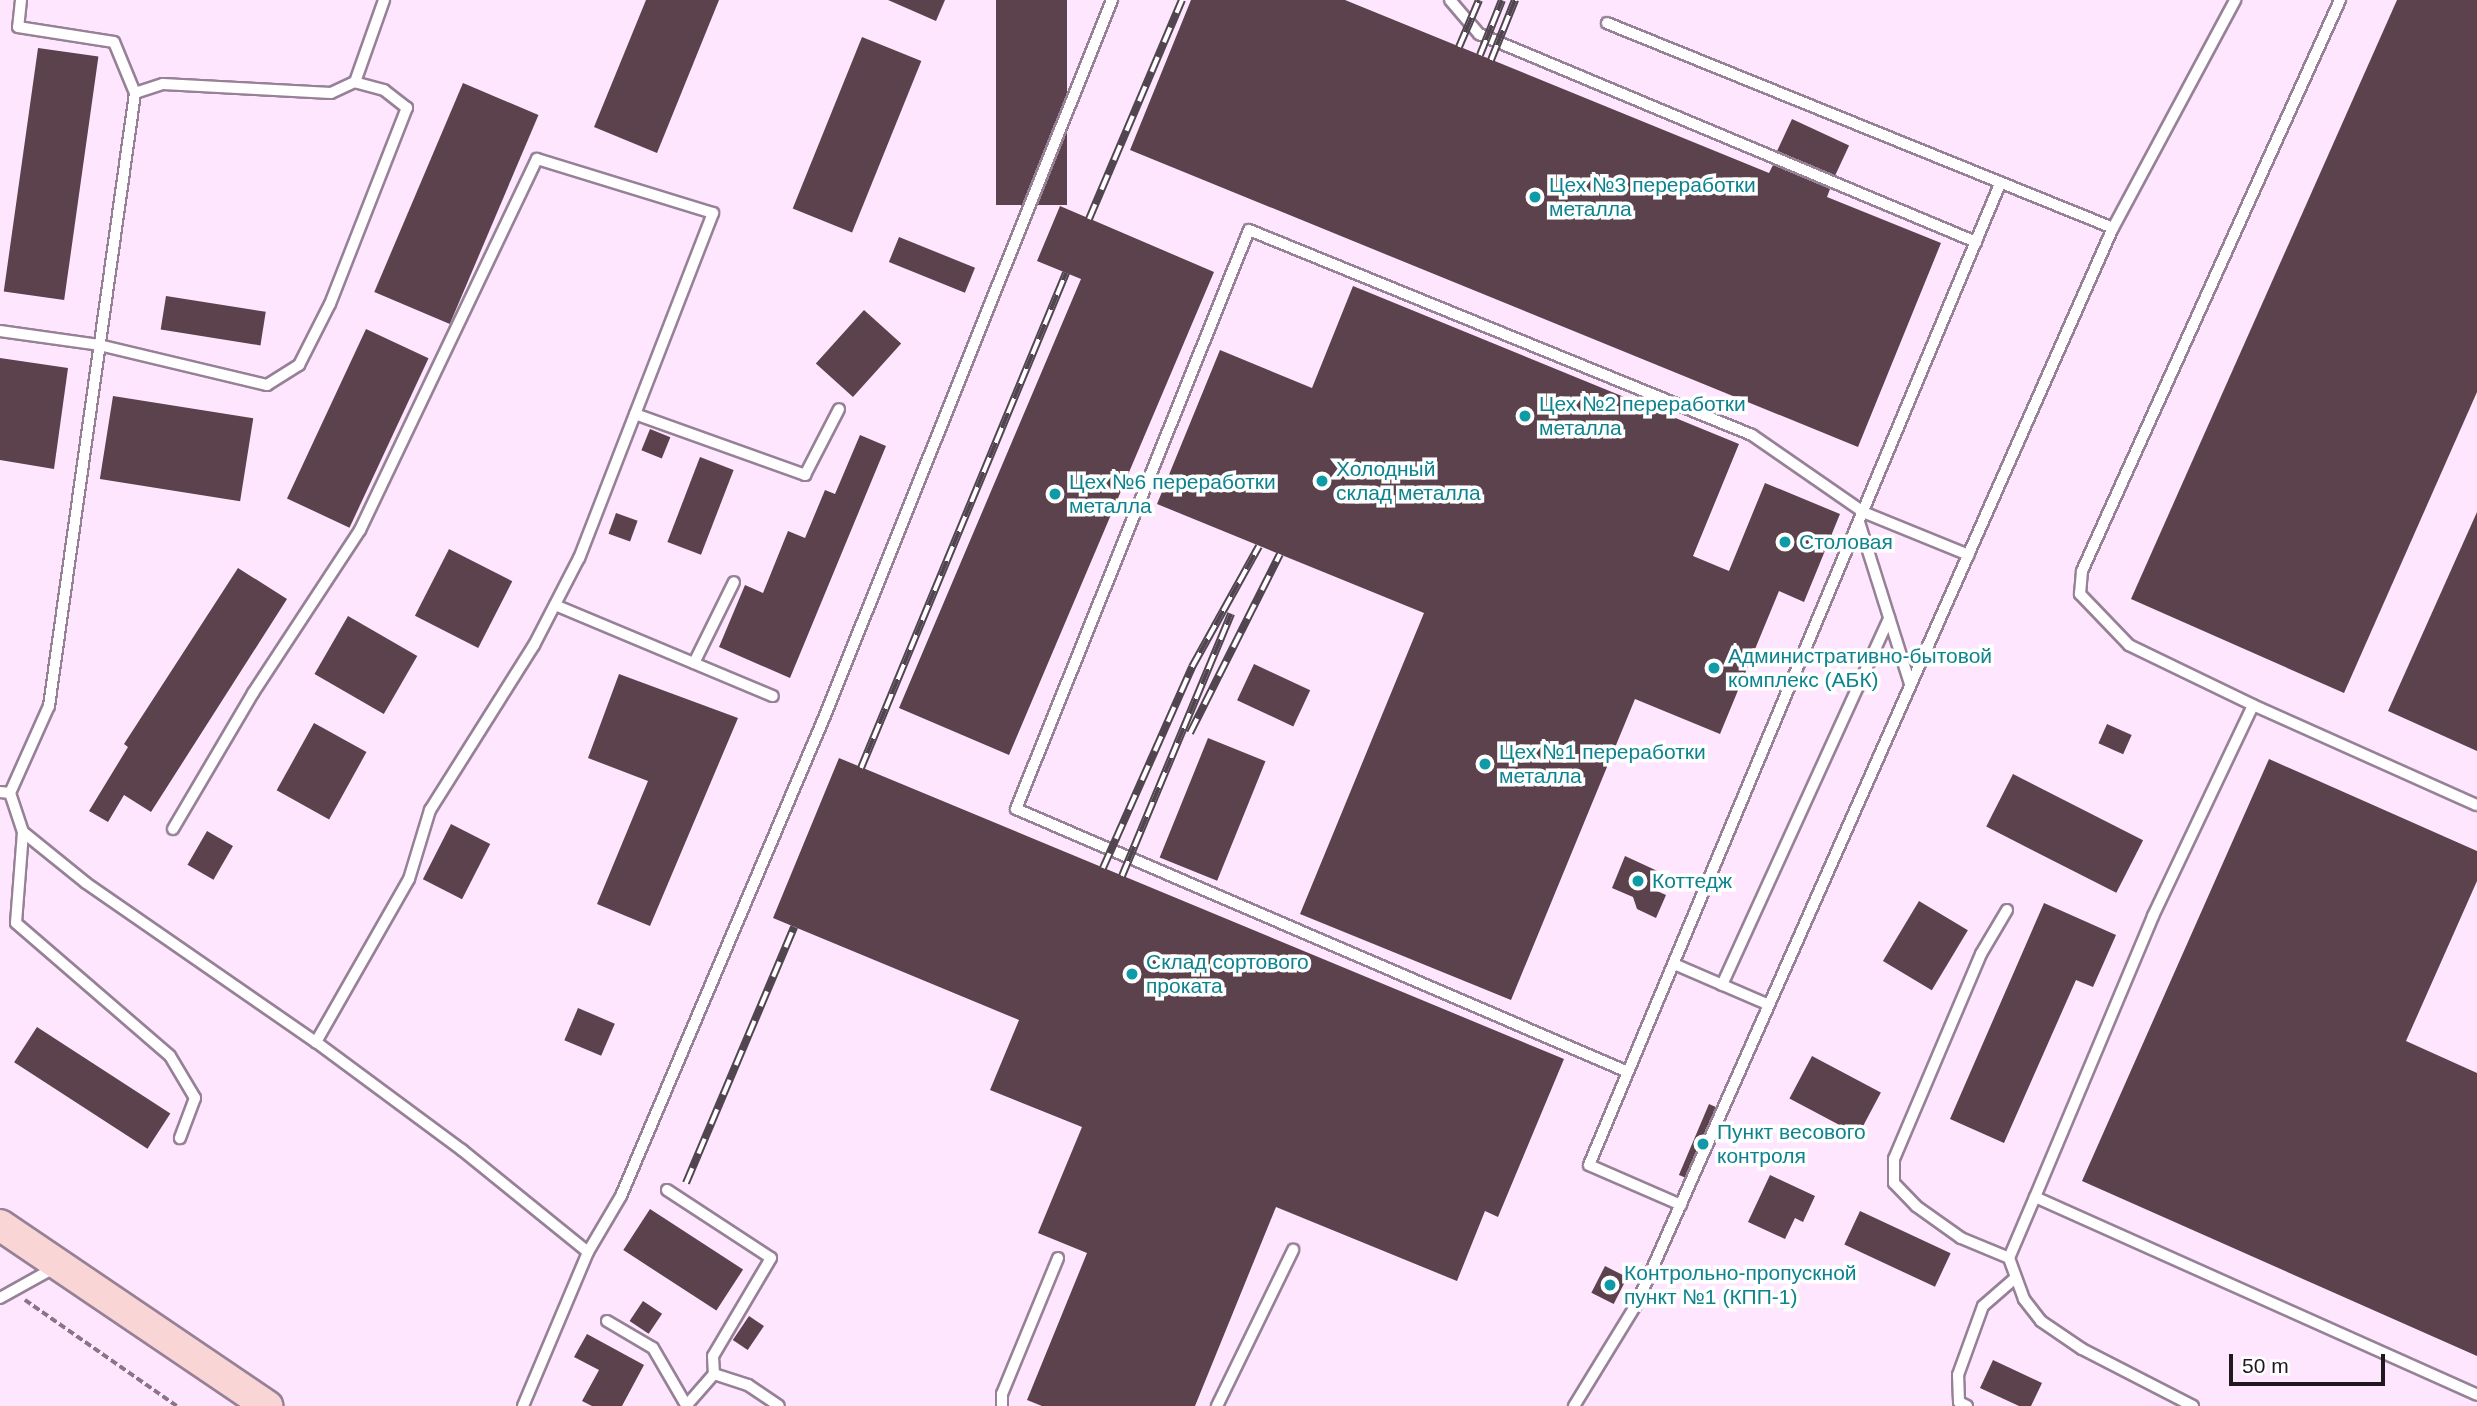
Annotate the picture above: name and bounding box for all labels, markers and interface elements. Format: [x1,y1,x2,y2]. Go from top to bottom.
place label: Цех №3 переработки металла [1549,172,1756,222]
marker: Цех №3 переработки металла [1527,189,1543,205]
place label: Цех №2 переработки металла [1539,391,1746,441]
marker: Цех №2 переработки металла [1517,408,1533,424]
place label: Холодный склад металла [1336,456,1481,506]
place label: Цех №6 переработки металла [1069,469,1276,519]
marker: Холодный склад металла [1314,473,1330,489]
marker: Цех №6 переработки металла [1047,486,1063,502]
place label: Столовая [1799,529,1893,555]
marker: Столовая [1777,534,1793,550]
place label: Административно-бытовой комплекс (АБК) [1728,643,1992,693]
marker: Административно-бытовой комплекс (АБК) [1706,660,1722,676]
place label: Цех №1 переработки металла [1499,739,1706,789]
marker: Цех №1 переработки металла [1477,756,1493,772]
place label: Коттедж [1652,868,1732,894]
marker: Коттедж [1630,873,1646,889]
place label: Склад сортового проката [1146,949,1309,999]
marker: Склад сортового проката [1124,966,1140,982]
place label: Пункт весового контроля [1717,1119,1866,1169]
marker: Пункт весового контроля [1695,1136,1711,1152]
place label: Контрольно-пропускной пункт №1 (КПП-1) [1624,1260,1857,1310]
marker: Контрольно-пропускной пункт №1 (КПП-1) [1602,1277,1618,1293]
scale bar [2232,1340,2388,1384]
text: 50 m [2242,1354,2289,1377]

